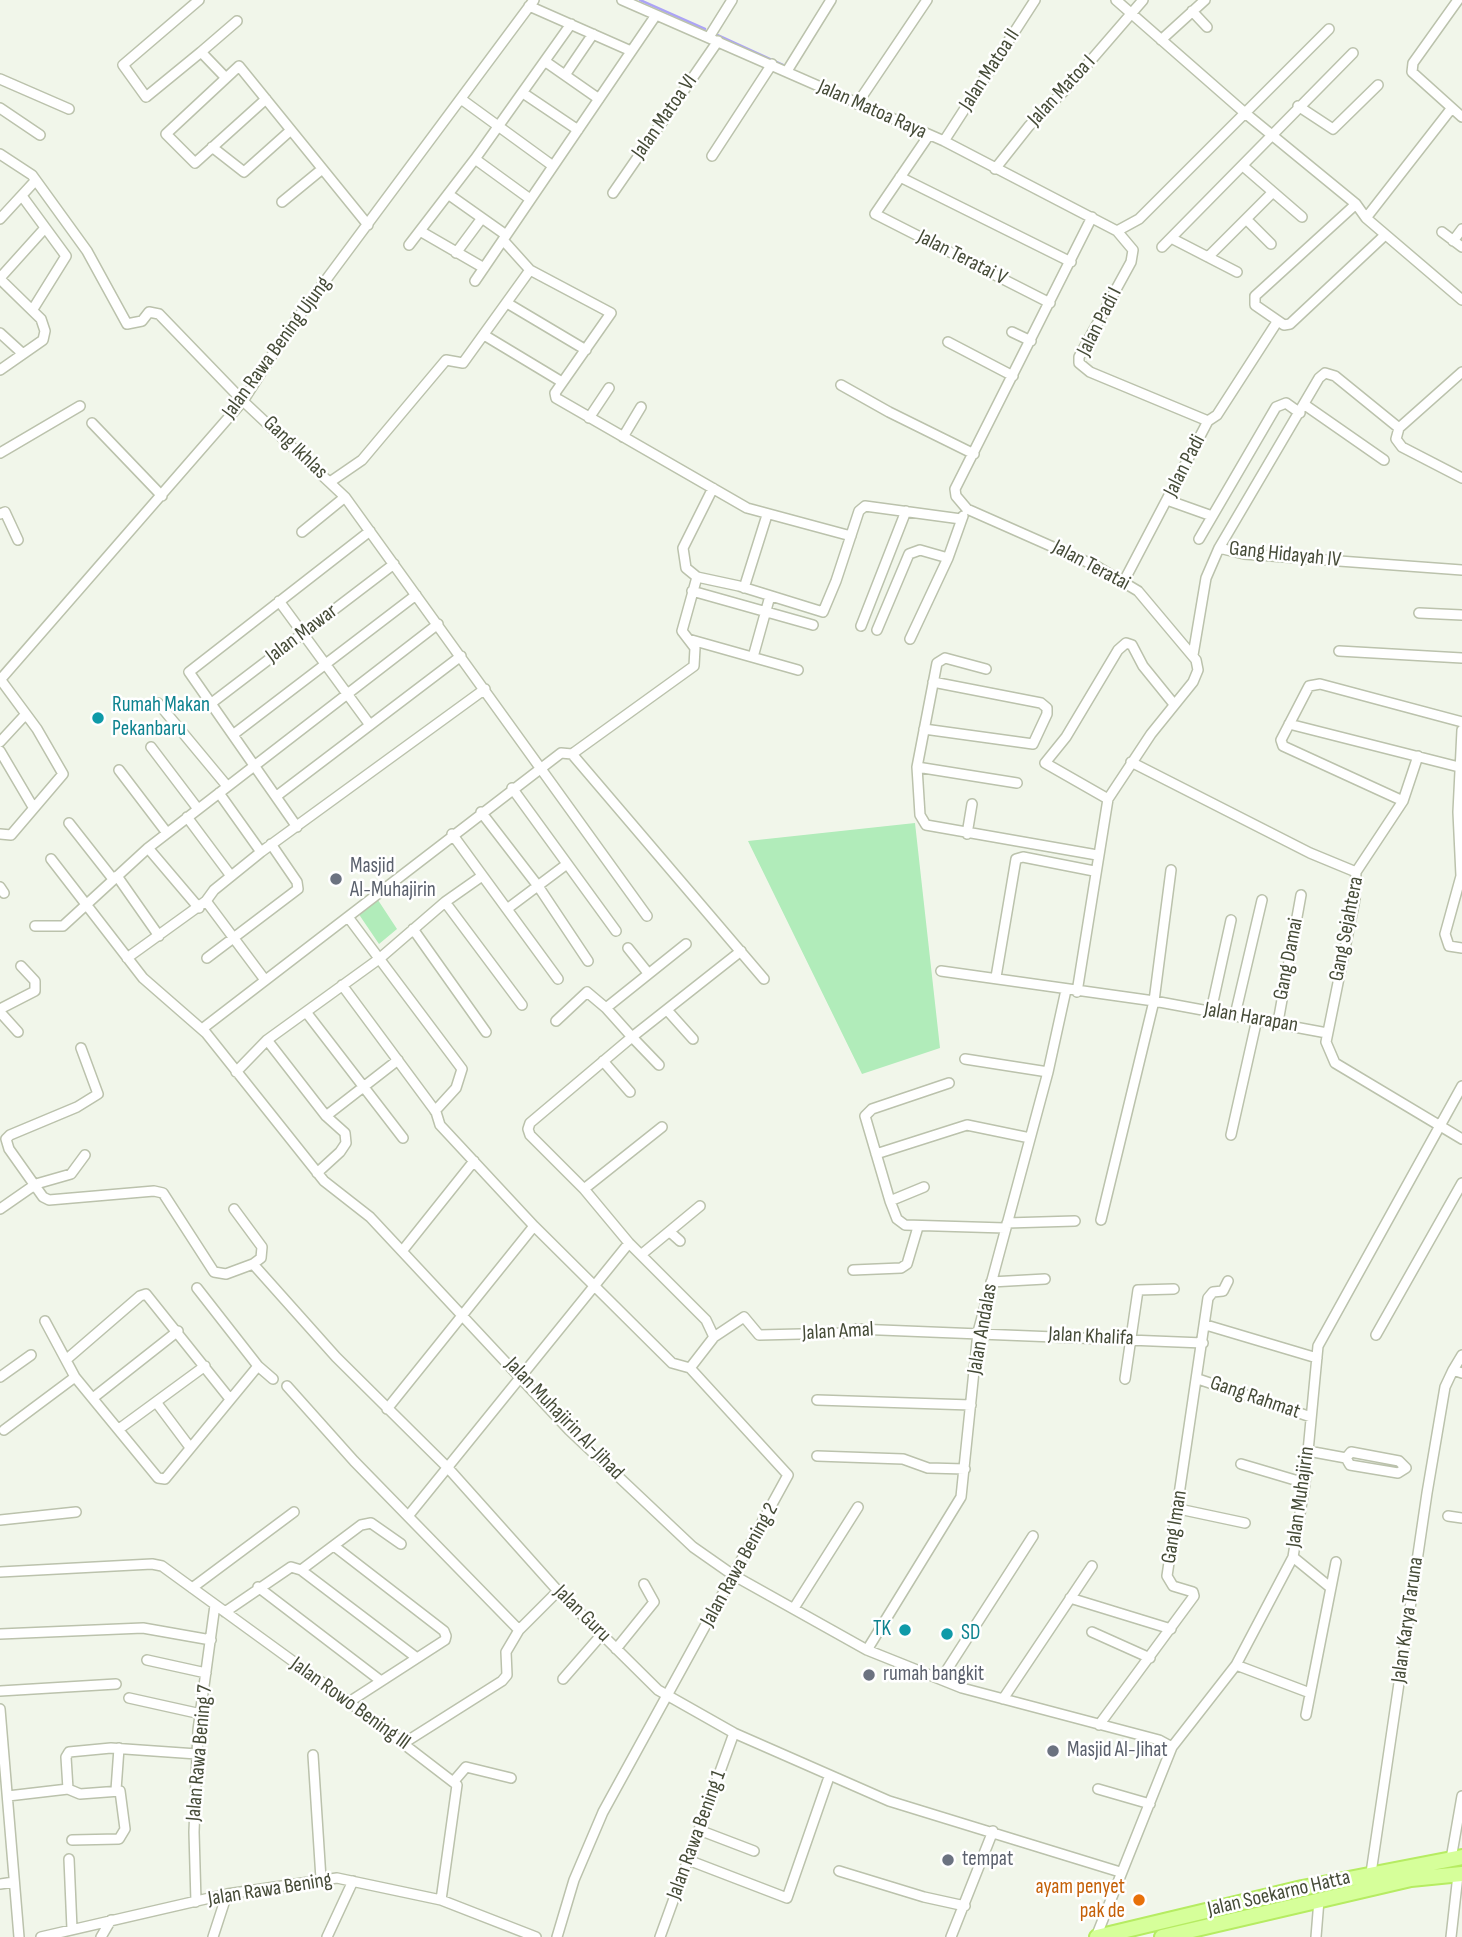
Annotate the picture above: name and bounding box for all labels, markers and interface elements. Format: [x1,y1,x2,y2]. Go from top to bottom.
street label: Jalan Matoa II [954,25,1026,115]
street label: Jalan Matoa I [1023,50,1101,132]
street label: Jalan Matoa VI [627,70,703,164]
street label: Jalan Matoa Raya [813,75,931,145]
street label: Jalan Teratai V [913,225,1011,291]
street label: Jalan Rawa Bening Ujung [217,272,337,424]
street label: Jalan Padi I [1072,283,1128,361]
street label: Gang Ikhlas [257,411,333,485]
street label: Jalan Padi [1159,431,1211,501]
street label: Jalan Teratai [1048,535,1134,597]
street label: Gang Hidayah IV [1228,537,1342,573]
street label: Jalan Mawar [261,599,343,669]
place label: Rumah Makan Pekanbaru [112,693,210,743]
marker: Rumah Makan Pekanbaru [90,710,106,726]
place label: Masjid Al-Muhajirin [350,854,436,904]
marker: Masjid Al-Muhajirin [328,871,344,887]
street label: Gang Sejahtera [1325,875,1369,983]
street label: Gang Damai [1269,916,1309,1002]
street label: Jalan Harapan [1202,997,1300,1039]
street label: Jalan Andalas [963,1282,1003,1376]
street label: Jalan Amal [802,1318,874,1346]
street label: Jalan Khalifa [1048,1322,1134,1352]
street label: Jalan Muhajirin Al-Jihad [499,1353,629,1485]
street label: Gang Rahmat [1207,1371,1303,1425]
street label: Jalan Muhajirin [1281,1445,1321,1549]
street label: Gang Iman [1157,1489,1193,1565]
street label: Jalan Rawa Bening 2 [696,1499,784,1631]
street label: Jalan Karya Taruna [1387,1556,1429,1684]
street label: Jalan Guru [548,1580,616,1648]
place label: TK [873,1617,891,1643]
place label: SD [961,1621,980,1647]
marker: TK [897,1622,913,1638]
marker: SD [939,1626,955,1642]
street label: Jalan Rowo Bening lll [285,1652,415,1756]
place label: rumah bangkit [883,1662,984,1688]
marker: rumah bangkit [861,1667,877,1683]
street label: Jalan Rawa Bening 7 [181,1684,219,1822]
place label: Masjid Al-Jihat [1067,1738,1168,1764]
marker: Masjid Al-Jihat [1045,1743,1061,1759]
street label: Jalan Rawa Bening 1 [662,1767,732,1903]
place label: tempat [962,1847,1013,1873]
marker: tempat [940,1852,956,1868]
street label: Jalan Soekarno Hatta [1205,1865,1353,1923]
street label: Jalan Rawa Bening [206,1868,334,1912]
place label: ayam penyet pak de [1036,1875,1125,1925]
marker: ayam penyet pak de [1131,1892,1147,1908]

